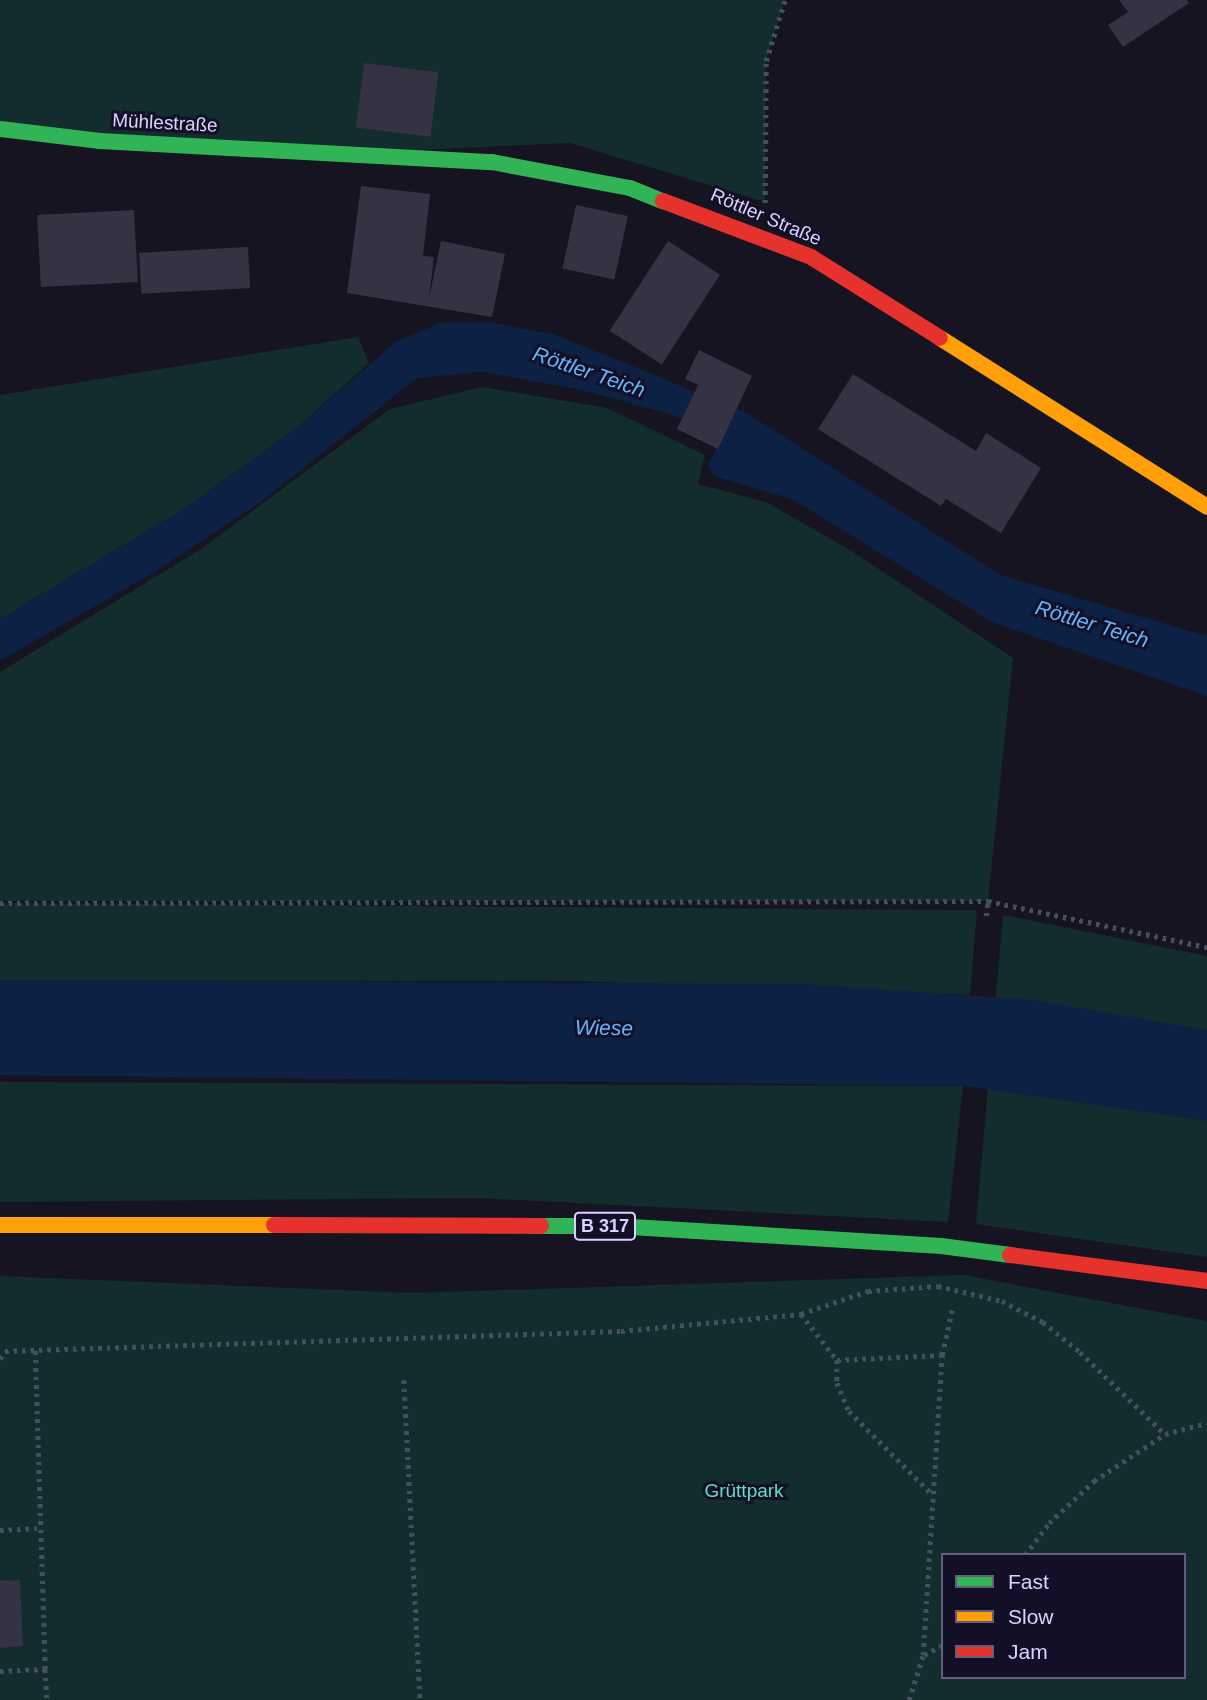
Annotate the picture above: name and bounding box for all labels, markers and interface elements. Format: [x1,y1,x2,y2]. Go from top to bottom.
street label: Mühlestraße [112,109,218,137]
street label: Röttler Straße [707,183,825,251]
water label: Röttler Teich [530,341,648,403]
water label: Röttler Teich [1032,595,1152,653]
water label: Wiese [575,1015,633,1041]
road number: B 317 [574,1212,636,1240]
park label: Grüttpark [704,1480,784,1502]
legend [941,1553,1186,1679]
text: Fast [1008,1570,1049,1593]
text: Slow [1008,1605,1054,1628]
text: Jam [1008,1640,1048,1663]

